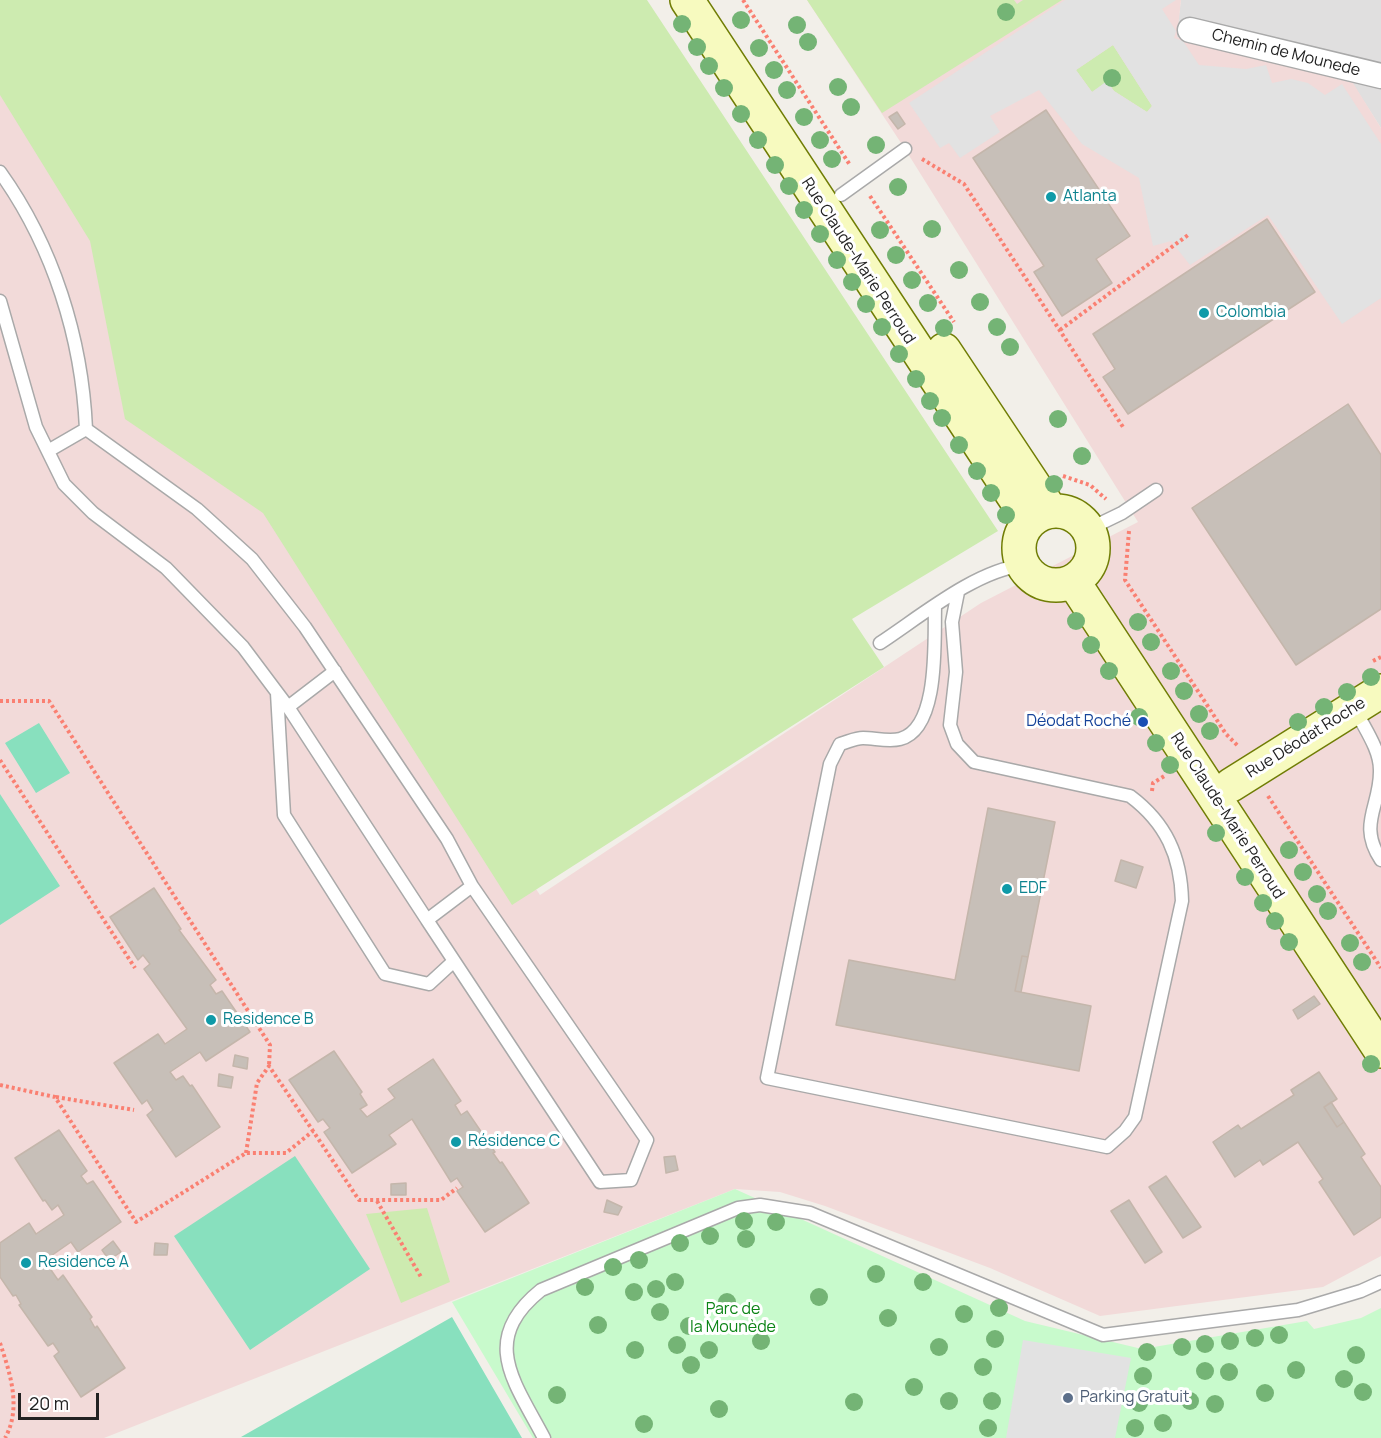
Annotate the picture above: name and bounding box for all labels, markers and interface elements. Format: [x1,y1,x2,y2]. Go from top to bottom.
street label: Chemin de Mounede [1210,25,1362,81]
street label: Rue Claude-Marie Perroud [797,174,919,348]
place label: Atlanta [1063,187,1117,207]
marker: Atlanta [1044,190,1058,204]
place label: Colombia [1216,303,1286,323]
marker: Colombia [1197,306,1211,320]
street label: Rue Déodat Roche [1243,694,1369,782]
place label: Déodat Roché [1026,712,1131,732]
marker: Déodat Roché [1136,715,1150,729]
street label: Rue Claude-Marie Perroud [1166,729,1288,903]
place label: EDF [1019,879,1047,899]
marker: EDF [1000,882,1014,896]
place label: Residence B [223,1010,314,1030]
marker: Residence B [204,1013,218,1027]
place label: Résidence C [468,1132,560,1152]
marker: Résidence C [449,1135,463,1149]
place label: Residence A [38,1253,129,1273]
marker: Residence A [19,1256,33,1270]
park label: Parc de la Mounède [690,1300,776,1338]
scale bar [21,1381,102,1419]
place label: Parking Gratuit [1080,1388,1189,1408]
text: 20 m [29,1391,69,1415]
marker: Parking Gratuit [1061,1391,1075,1405]

